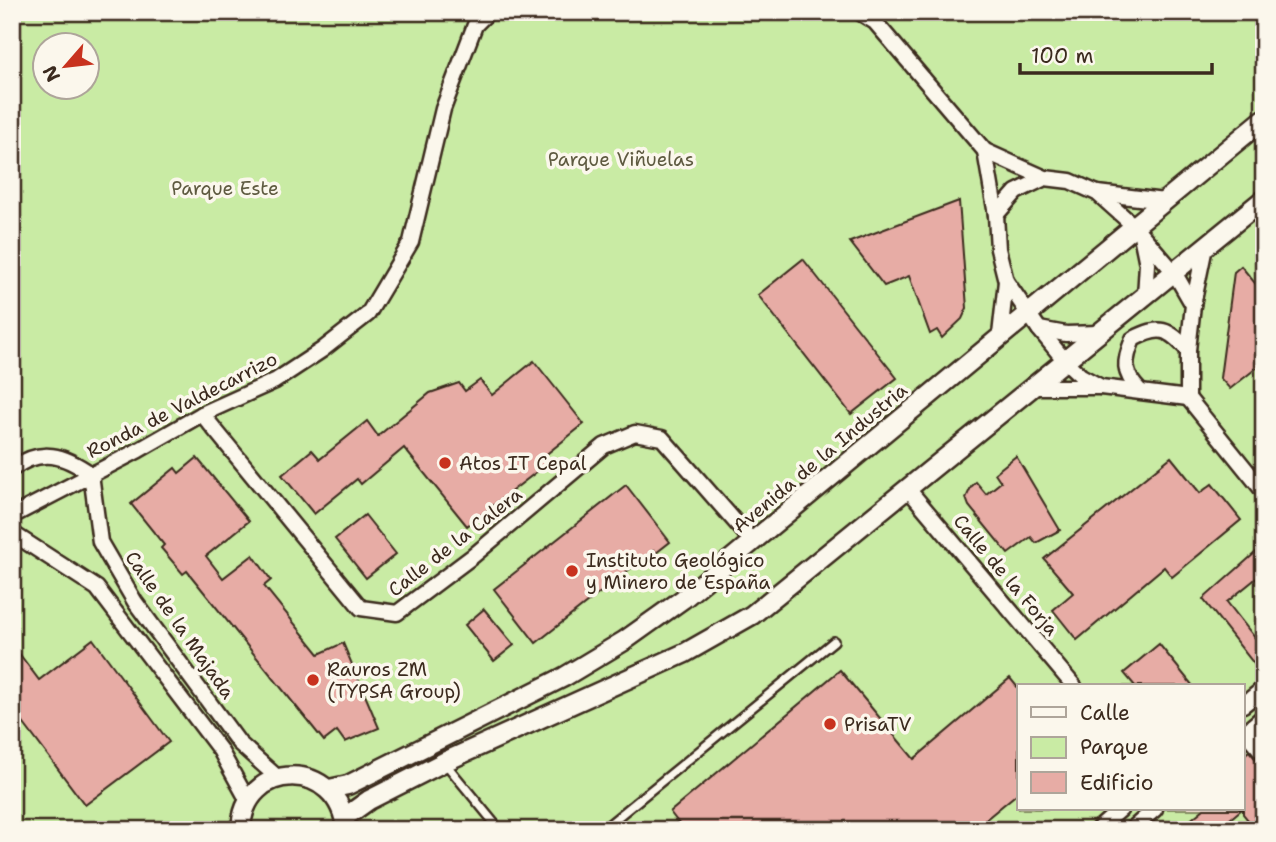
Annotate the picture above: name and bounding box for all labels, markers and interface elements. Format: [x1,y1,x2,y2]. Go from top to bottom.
north arrow [32,32,102,102]
scale bar [1020,32,1213,76]
text: 100 m [1031,42,1094,70]
text: N [37,61,66,86]
park label: Parque Viñuelas [548,147,694,172]
park label: Parque Este [171,176,279,201]
street label: Ronda de Valdecarrizo [82,346,282,464]
street label: Avenida de la Industria [728,377,913,538]
place label: Atos IT Cepal [459,451,587,476]
marker: Atos IT Cepal [437,455,453,471]
street label: Calle de la Calera [383,482,527,602]
street label: Calle de la Forja [948,509,1064,641]
street label: Calle de la Majada [120,546,241,704]
place label: Instituto Geológico y Minero de España [586,548,770,595]
marker: Instituto Geológico y Minero de España [564,563,580,579]
place label: Rauros ZM (TYPSA Group) [327,657,461,704]
marker: Rauros ZM (TYPSA Group) [305,672,321,688]
legend [1017,684,1244,810]
text: Calle [1080,699,1130,727]
place label: PrisaTV [844,712,912,737]
marker: PrisaTV [822,716,838,732]
text: Parque [1080,733,1149,761]
text: Edificio [1080,769,1153,797]

